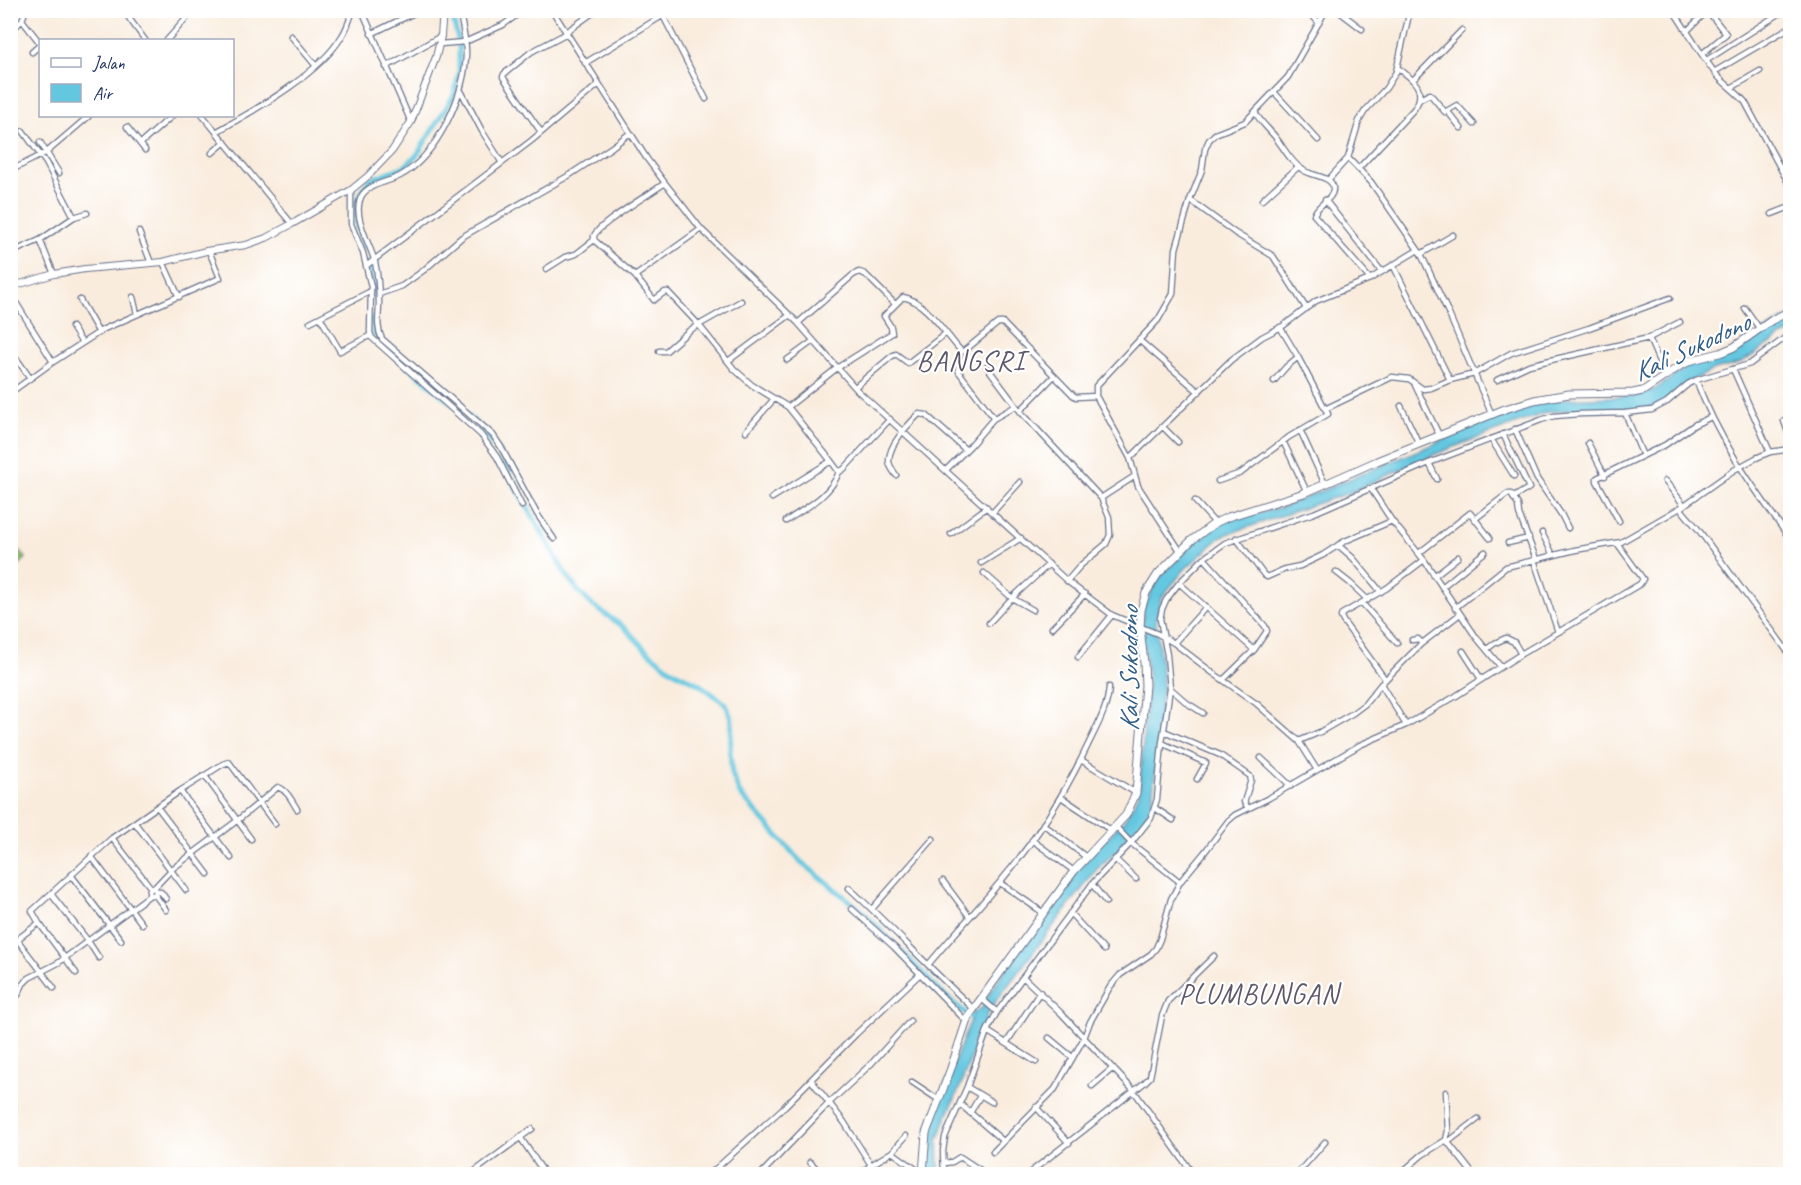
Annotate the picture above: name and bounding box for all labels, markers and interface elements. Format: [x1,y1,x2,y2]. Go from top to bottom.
legend [39,39,234,117]
text: Jalan [92,52,125,74]
text: Air [93,82,114,104]
water label: Kali Sukodono [1627,304,1758,389]
district label: BANGSRI [917,343,1030,378]
water label: Kali Sukodono [1112,603,1146,731]
district label: PLUMBUNGAN [1179,976,1342,1011]

